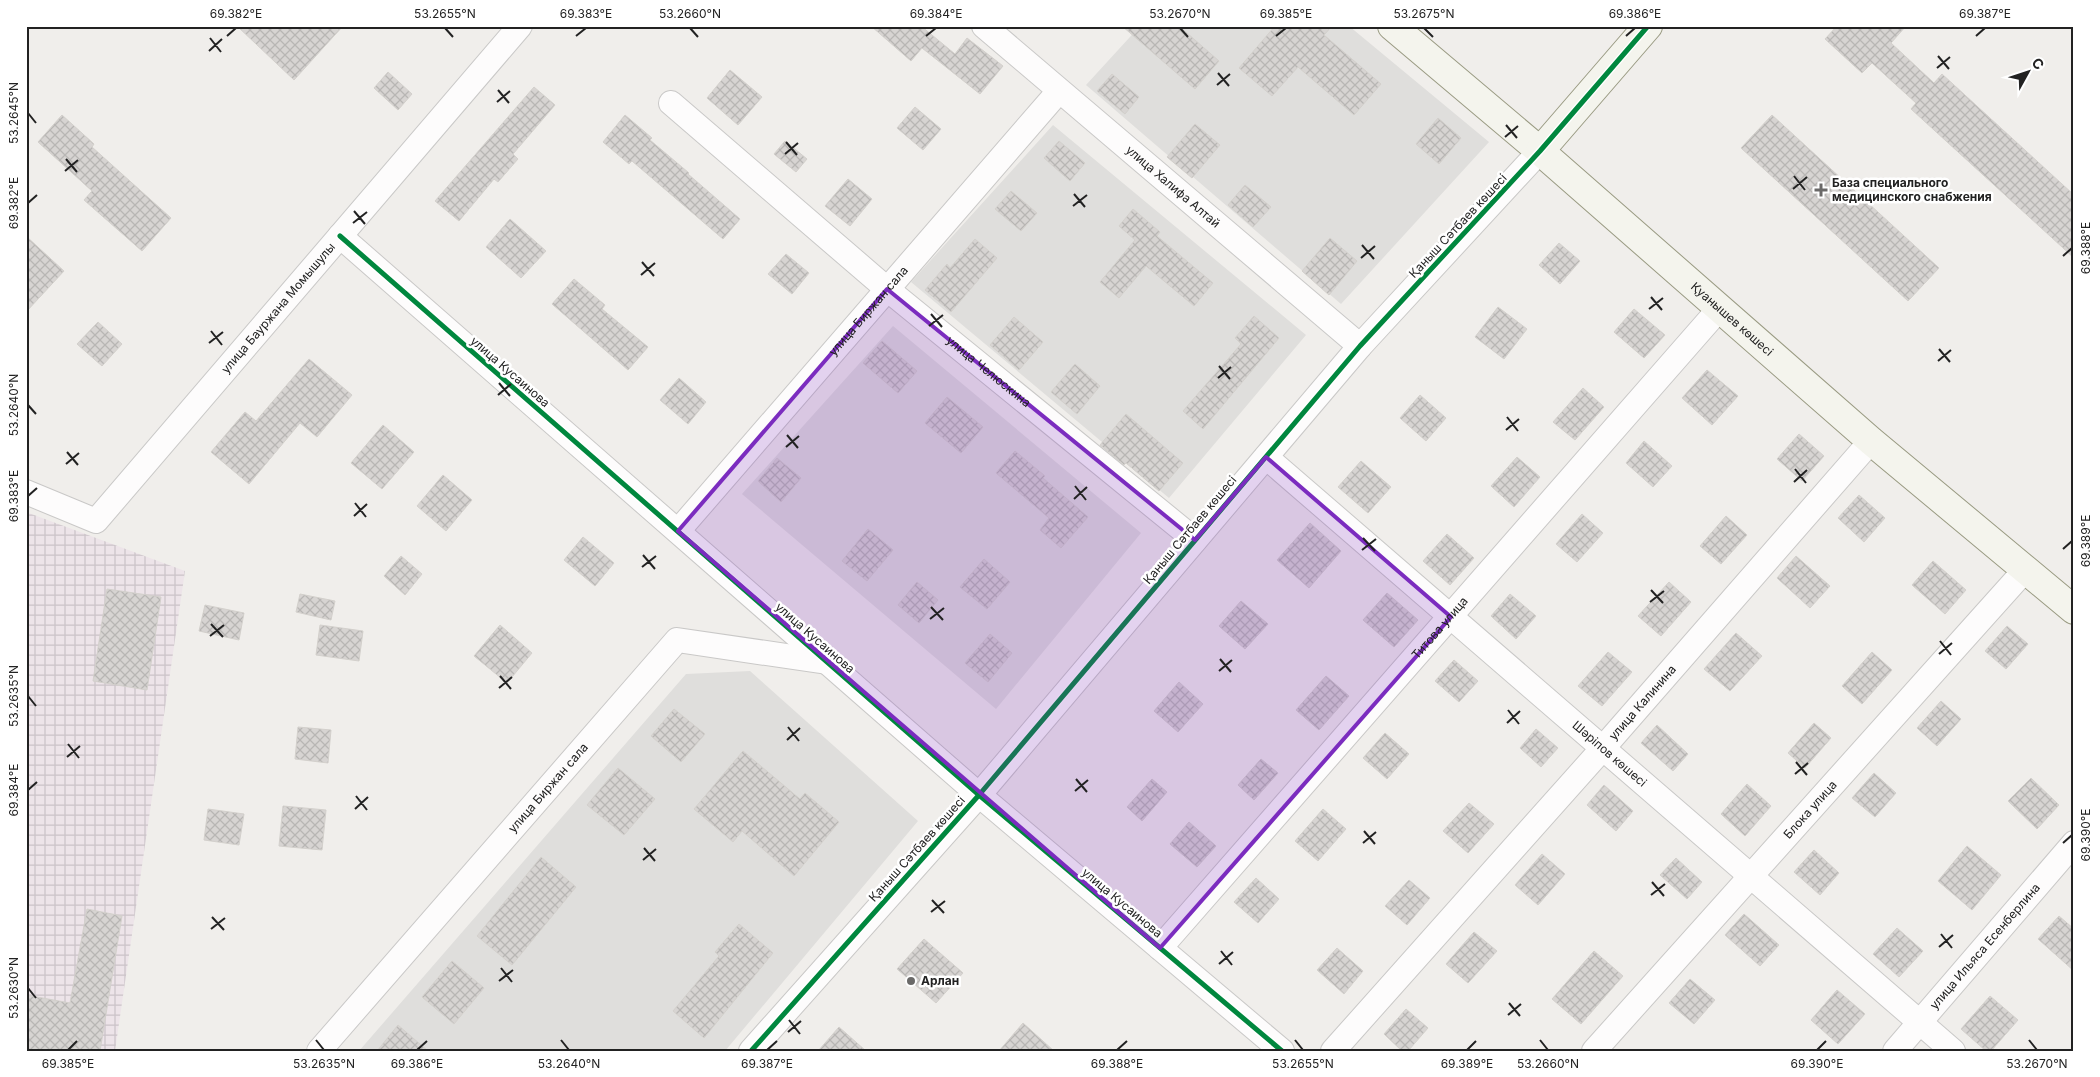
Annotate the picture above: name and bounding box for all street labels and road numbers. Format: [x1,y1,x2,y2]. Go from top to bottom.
street label: улица Халифа Алтай [1123,142,1223,231]
street label: Қаныш Сәтбаев көшесі [1406,170,1510,281]
street label: улица Бауржана Момышулы [218,239,338,376]
street label: улица Биржан сала [825,263,911,359]
street label: Қуанышев көшесі [1688,279,1777,359]
street label: улица Кусаинова [468,333,553,410]
street label: улица Челюскина [944,333,1034,410]
street label: Қаныш Сәтбаев көшесі [1140,472,1239,587]
street label: Титова улица [1408,594,1471,662]
street label: улица Кусаинова [773,599,858,676]
street label: улица Калинина [1605,662,1679,743]
street label: Шәріпов көшесі [1570,717,1650,790]
street label: улица Биржан сала [505,740,591,835]
street label: Блока улица [1780,777,1840,841]
street label: Қаныш Сәтбаев көшесі [865,793,968,905]
street label: улица Кусаинова [1079,865,1166,941]
street label: улица Ильяса Есенберлина [1926,880,2043,1012]

